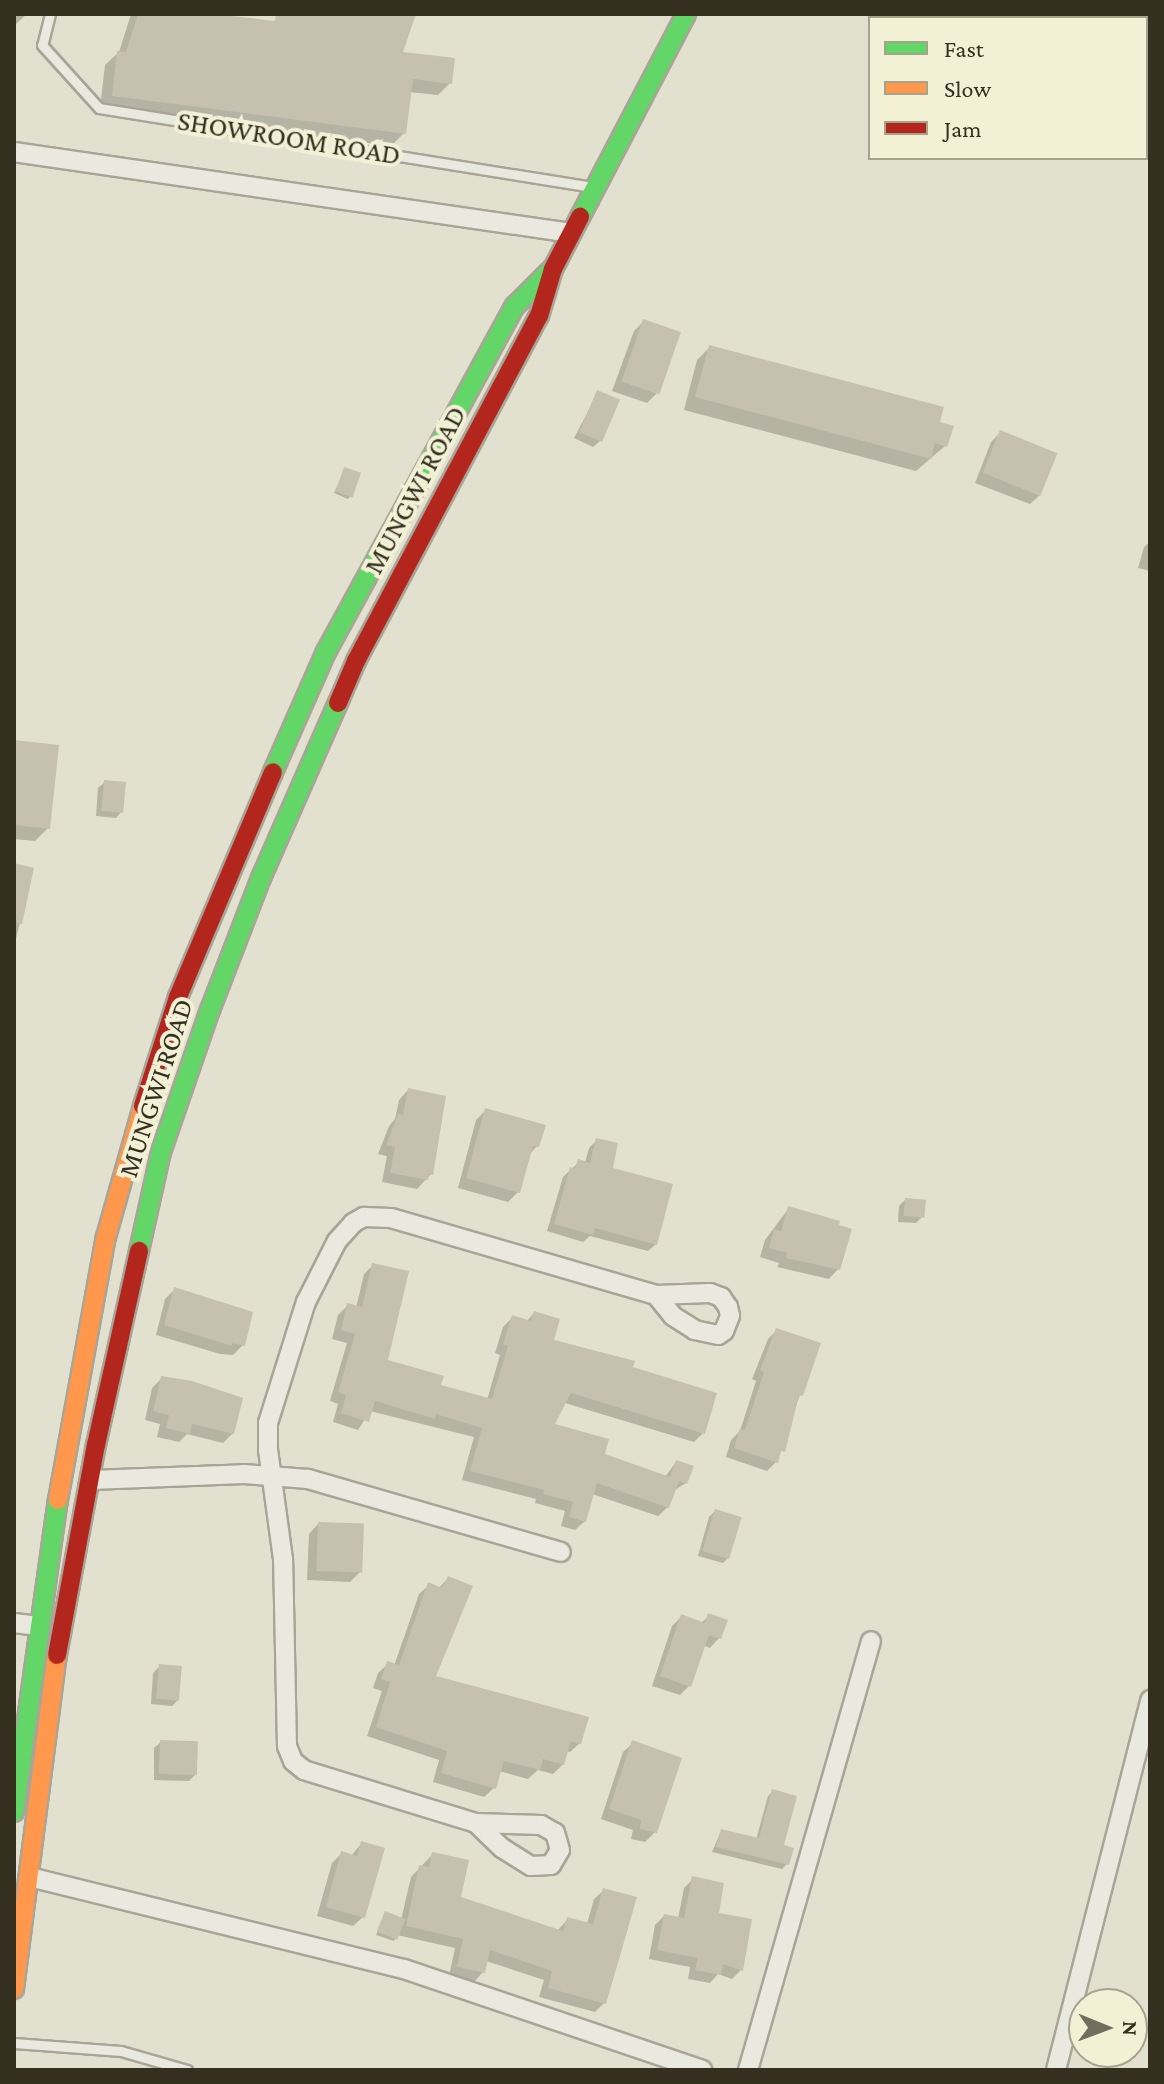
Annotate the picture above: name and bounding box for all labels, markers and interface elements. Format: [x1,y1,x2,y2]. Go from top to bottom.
legend [868,16,1148,160]
text: Fast [944,35,984,62]
text: Slow [944,75,991,102]
street label: SHOWROOM ROAD [175,104,403,172]
text: Jam [944,115,982,142]
street label: MUNGWI ROAD [357,400,473,580]
street label: MUNGWI ROAD [111,995,201,1181]
north arrow [1068,1988,1148,2068]
text: N [1118,2021,1143,2036]

